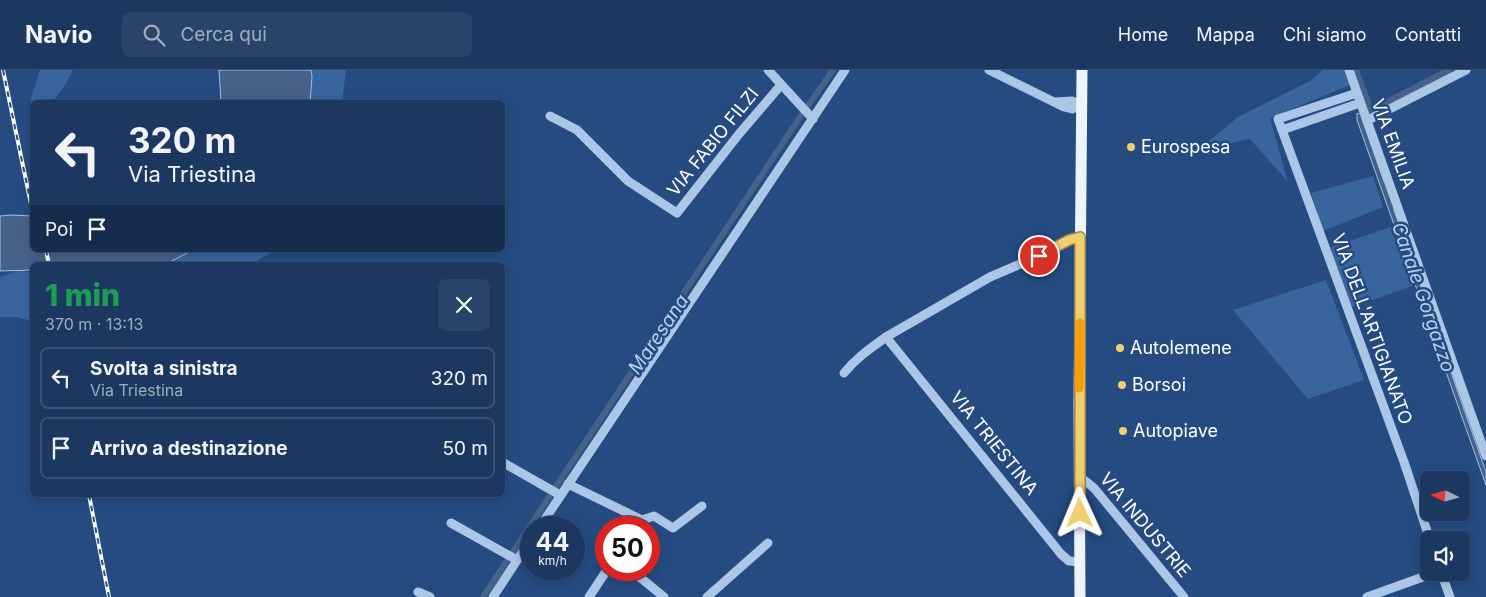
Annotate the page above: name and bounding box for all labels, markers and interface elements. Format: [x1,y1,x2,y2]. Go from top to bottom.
search box [122,12,472,57]
text: Navio [25,20,92,49]
icon: search [140,21,168,49]
text: Cerca qui [180,23,267,46]
text: Home [1118,24,1168,45]
text: Mappa [1196,24,1255,45]
text: Chi siamo [1283,24,1367,45]
text: Contatti [1395,24,1461,45]
street label: VIA FABIO FILZI [662,83,763,200]
street label: VIA EMILIA [1368,96,1419,192]
text: 320 m [128,119,236,161]
icon: left [45,120,110,185]
place label: Eurospesa [1141,136,1230,157]
marker: Eurospesa [1125,141,1137,153]
text: Via Triestina [128,161,256,187]
icon: arrive [83,215,111,243]
text: Poi [45,218,73,241]
water label: Canale Gorgazzo [1387,219,1460,375]
street label: VIA DELL'ARTIGIANATO [1328,230,1417,427]
pin [1018,235,1060,277]
icon: arrive [1025,242,1053,270]
text: 1 min [45,277,120,313]
button: close [438,279,490,331]
water label: Maresana [623,290,694,379]
text: 370 m · 13:13 [45,314,143,334]
place label: Autolemene [1130,337,1232,358]
marker: Autolemene [1114,342,1126,354]
text: Svolta a sinistra [90,357,238,380]
icon: left [47,364,75,392]
text: 320 m [431,367,488,390]
place label: Borsoi [1132,374,1186,395]
marker: Borsoi [1116,379,1128,391]
text: Via Triestina [90,380,183,400]
street label: VIA TRIESTINA [946,387,1043,499]
place label: Autopiave [1133,420,1218,441]
marker: Autopiave [1117,425,1129,437]
icon: arrive [47,434,75,462]
text: Arrivo a destinazione [90,437,288,460]
text: 50 m [442,437,488,460]
street label: VIA INDUSTRIE [1096,468,1195,581]
north arrow [1420,471,1470,521]
map controls [1420,471,1470,581]
position arrow [1053,486,1105,538]
speed limit sign: 50 [595,516,660,581]
text: 44 [536,527,569,557]
button: sound [1420,531,1470,581]
text: km/h [538,553,567,568]

